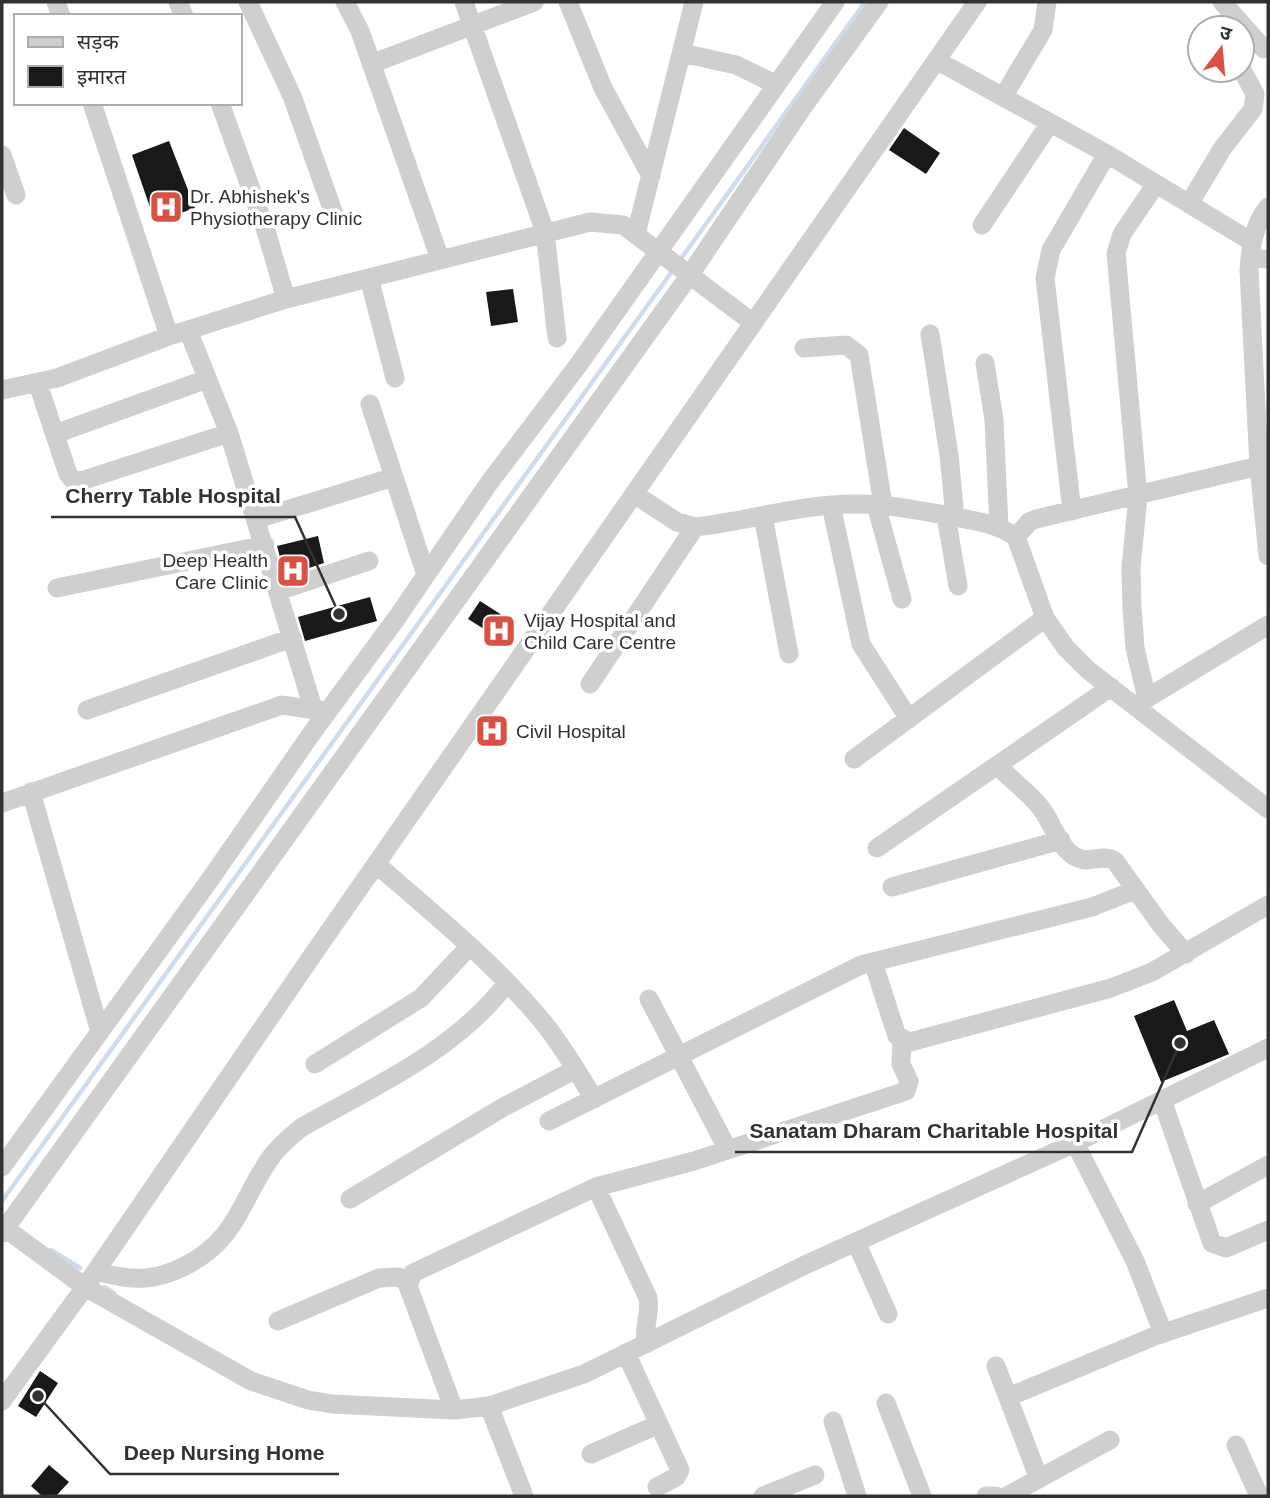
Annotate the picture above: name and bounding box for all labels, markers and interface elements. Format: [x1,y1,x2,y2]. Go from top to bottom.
legend [14,14,242,105]
north arrow [1186,14,1256,84]
text: उ [1217,22,1235,45]
text: सड़क [77,30,119,53]
text: इमारत [77,65,127,88]
place label: Dr. Abhishek's Physiotherapy Clinic [190,186,362,229]
hospital icon: Dr. Abhishek's Physiotherapy Clinic [147,188,185,226]
callout: Cherry Table Hospital [51,475,295,517]
text: Cherry Table Hospital [65,484,281,507]
place label: Deep Health Care Clinic [162,550,268,593]
hospital icon: Deep Health Care Clinic [274,552,312,590]
place label: Vijay Hospital and Child Care Centre [524,610,676,653]
hospital icon: Vijay Hospital and Child Care Centre [480,612,518,650]
hospital icon: Civil Hospital [473,712,511,750]
place label: Civil Hospital [516,721,626,742]
callout: Sanatam Dharam Charitable Hospital [735,1110,1132,1152]
text: Sanatam Dharam Charitable Hospital [750,1119,1118,1142]
callout: Deep Nursing Home [110,1432,339,1474]
text: Deep Nursing Home [124,1441,324,1464]

